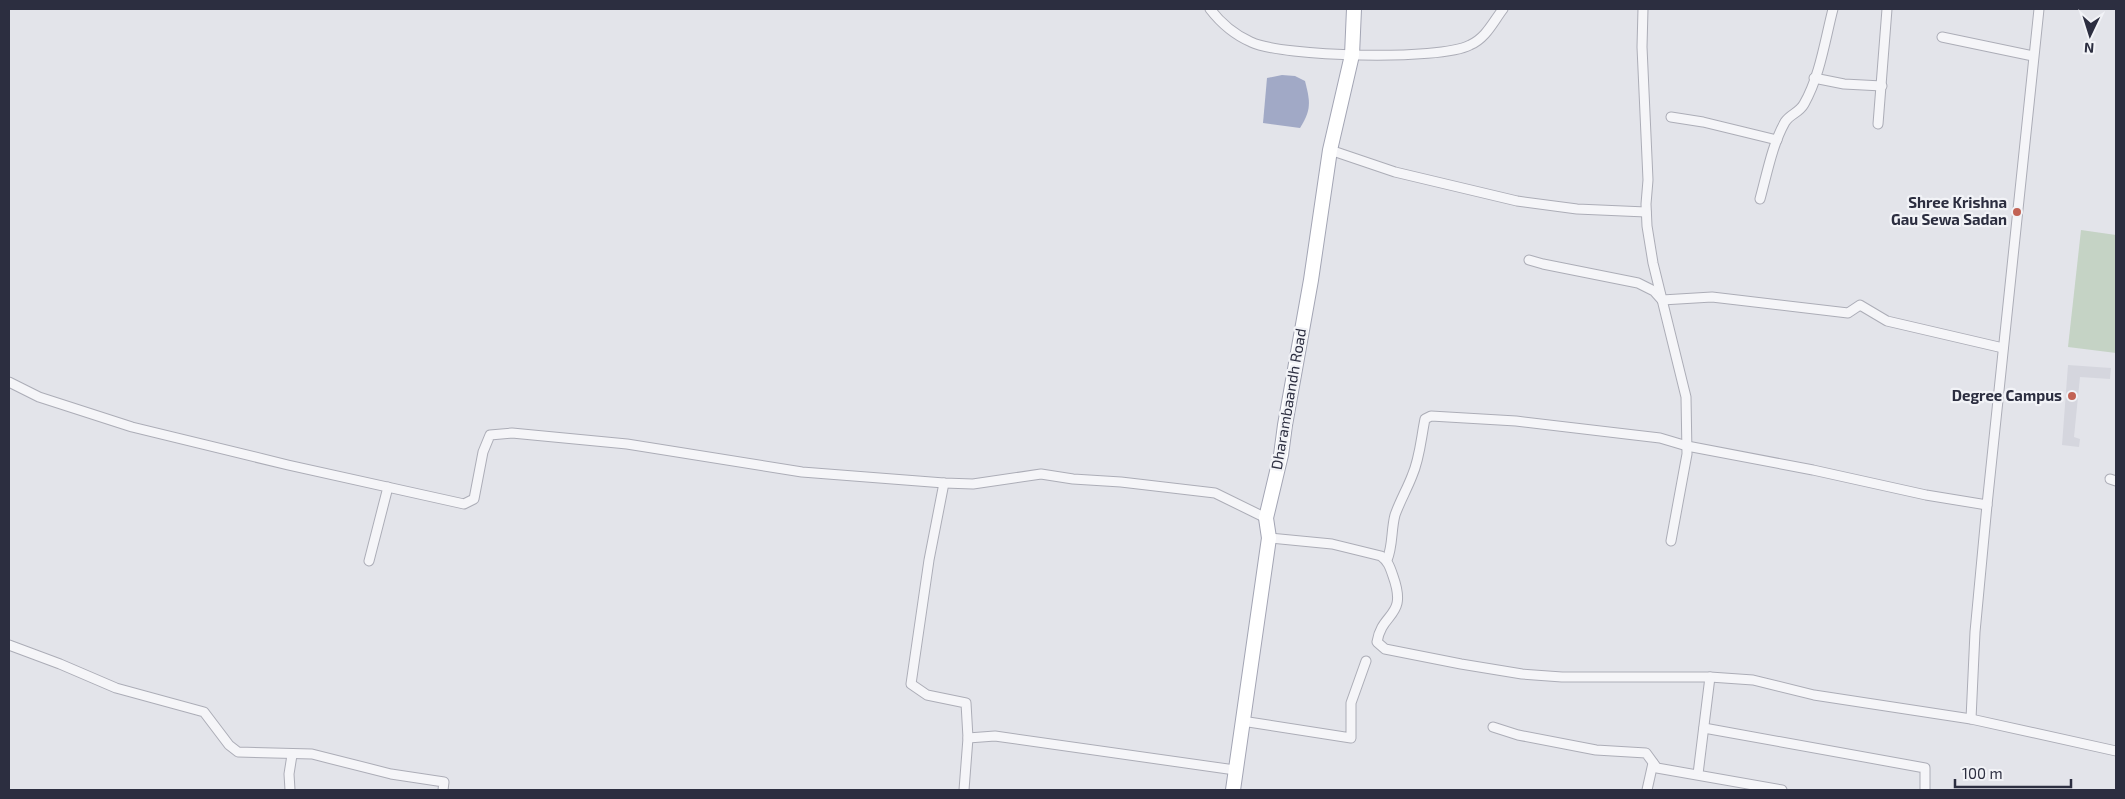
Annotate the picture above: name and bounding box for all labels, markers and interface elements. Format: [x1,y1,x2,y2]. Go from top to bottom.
north arrow [2065,10,2115,60]
text: N [2083,40,2095,57]
place label: Shree Krishna Gau Sewa Sadan [1891,193,2007,228]
marker: Shree Krishna Gau Sewa Sadan [2011,206,2023,218]
street label: Dharambaandh Road [1267,327,1309,471]
place label: Degree Campus [1952,386,2062,404]
marker: Degree Campus [2066,390,2078,402]
scale bar [1955,756,2071,788]
text: 100 m [1962,764,2003,782]

